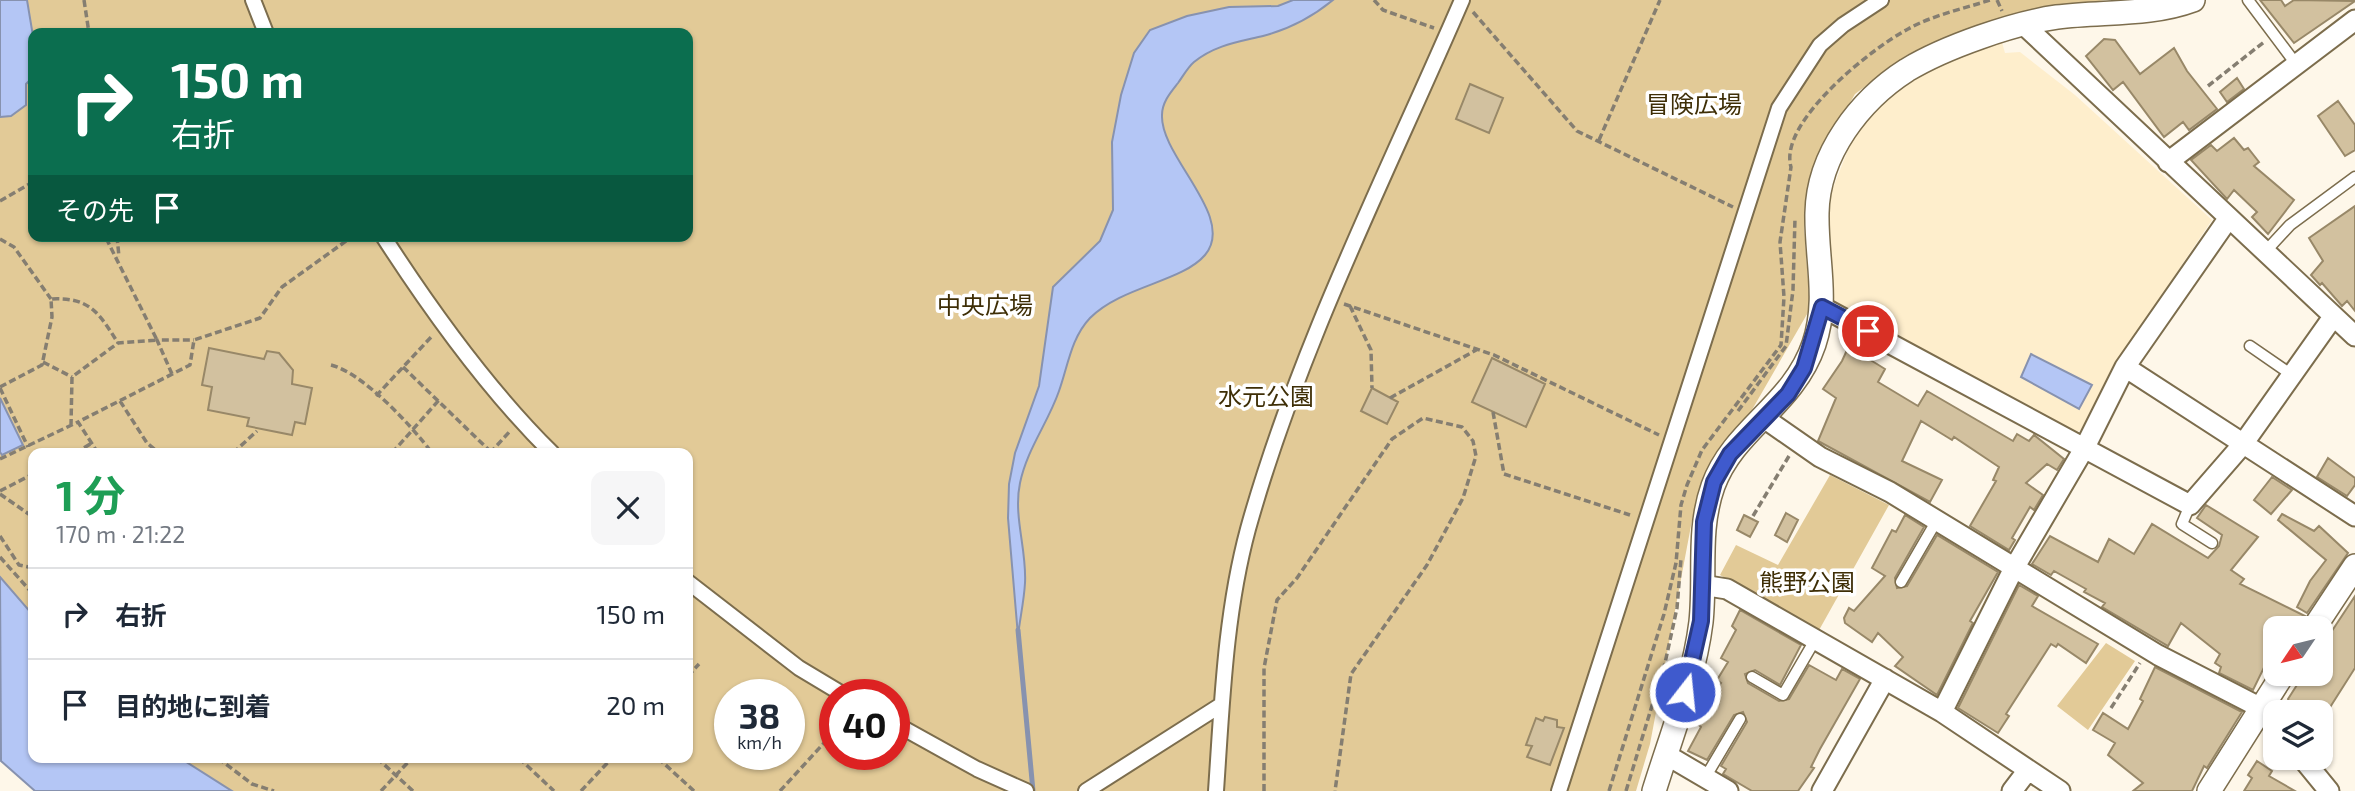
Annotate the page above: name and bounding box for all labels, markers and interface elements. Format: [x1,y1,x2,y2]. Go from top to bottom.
text: 150 m [171,49,304,108]
icon: right [56,56,147,147]
park label: 冒険広場 [1646,89,1742,118]
text: 右折 [171,114,235,152]
icon: arrive [148,189,186,227]
text: その先 [56,194,134,225]
park label: 中央広場 [937,290,1033,319]
pin [1838,301,1898,361]
icon: arrive [1849,312,1887,350]
park label: 水元公園 [1218,381,1314,410]
text: 1 分 [56,469,125,519]
button: close [591,471,665,545]
text: 170 m · 21:22 [56,520,185,548]
park label: 熊野公園 [1759,567,1855,596]
icon: right [56,595,94,633]
text: 150 m [596,598,665,629]
text: 右折 [115,599,167,630]
north arrow [2263,616,2333,686]
map controls [2263,616,2333,770]
position arrow [1648,655,1722,729]
speed limit sign: 40 [819,679,910,770]
icon: arrive [56,686,94,724]
text: 20 m [606,689,665,720]
text: 目的地に到着 [115,690,271,721]
text: 38 [739,694,780,736]
button: layers [2263,700,2333,770]
text: km/h [737,731,782,753]

